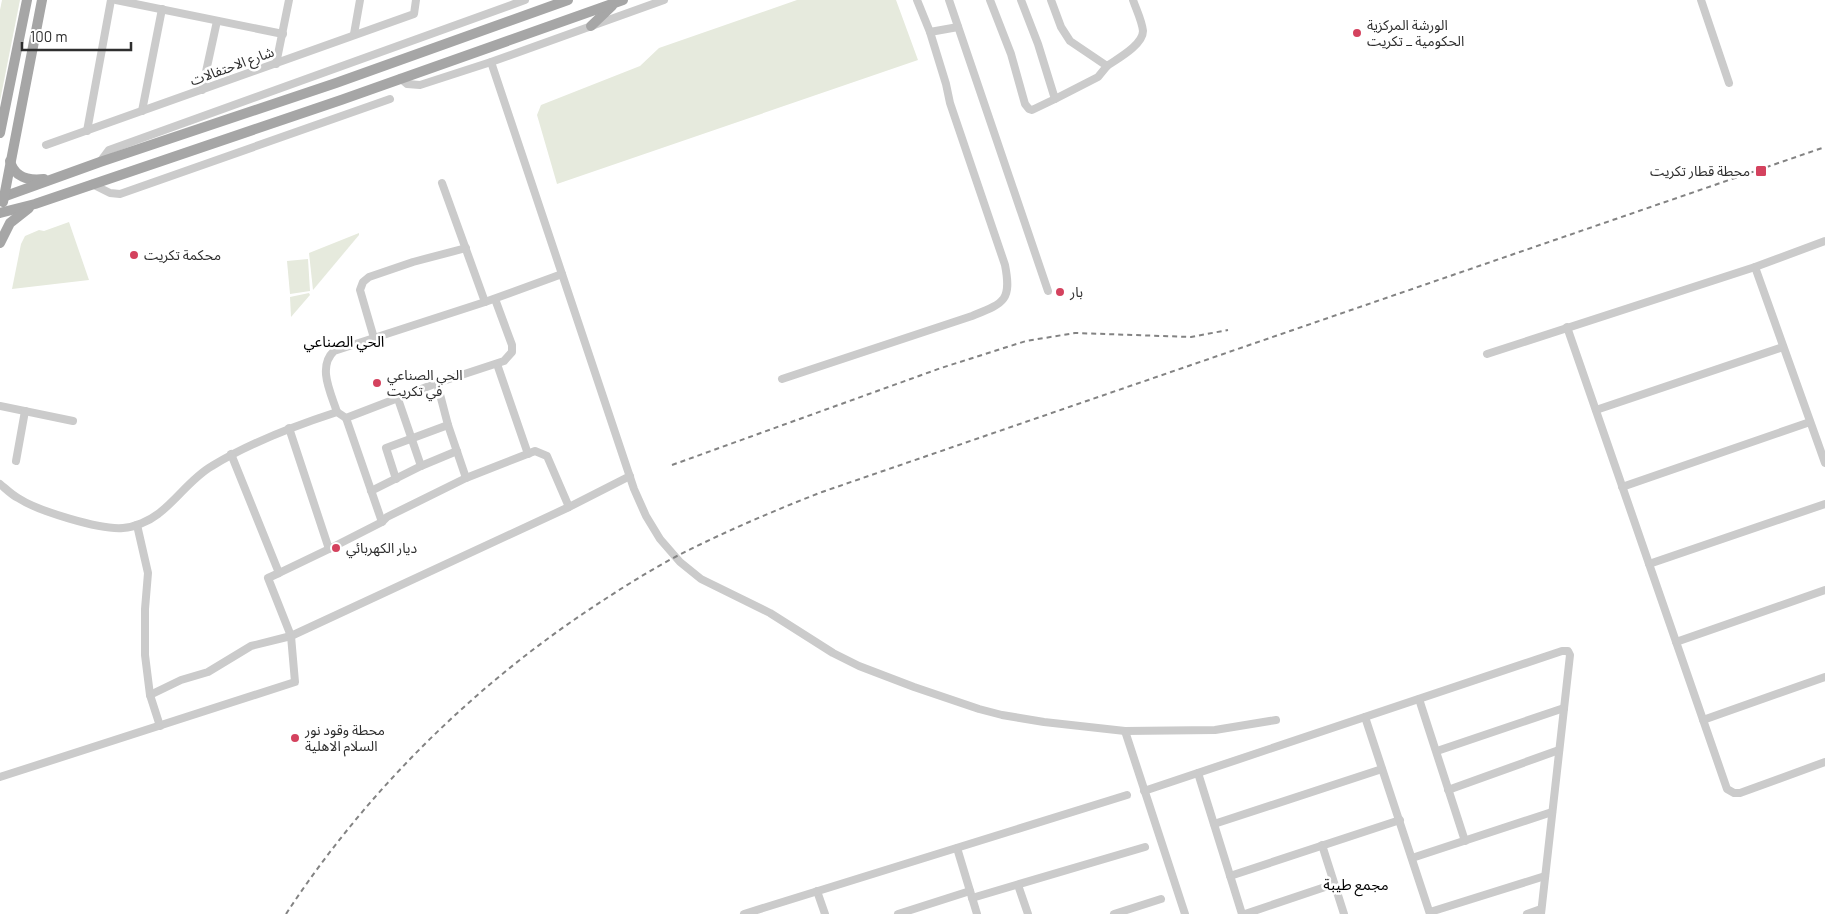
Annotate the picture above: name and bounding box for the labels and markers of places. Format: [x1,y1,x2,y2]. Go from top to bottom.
place label: الورشة المركزية الحكومية _ تكريت [1367,16,1464,50]
marker: الورشة المركزية الحكومية _ تكريت [1351,27,1363,39]
place label: محطة قطار تكريت [1650,162,1750,180]
marker: محطة قطار تكريت [1754,164,1768,178]
place label: محكمة تكريت [144,246,221,264]
marker: محكمة تكريت [128,249,140,261]
place label: بار [1069,283,1083,301]
marker: بار [1054,286,1066,298]
place label: الحي الصناعي في تكريت [387,366,462,402]
marker: الحي الصناعي في تكريت [371,377,383,389]
place label: ديار الكهربائي [346,539,417,559]
marker: ديار الكهربائي [330,542,342,554]
place label: محطة وقود نور السلام الاهلية [304,721,385,757]
marker: محطة وقود نور السلام الاهلية [289,732,301,744]

